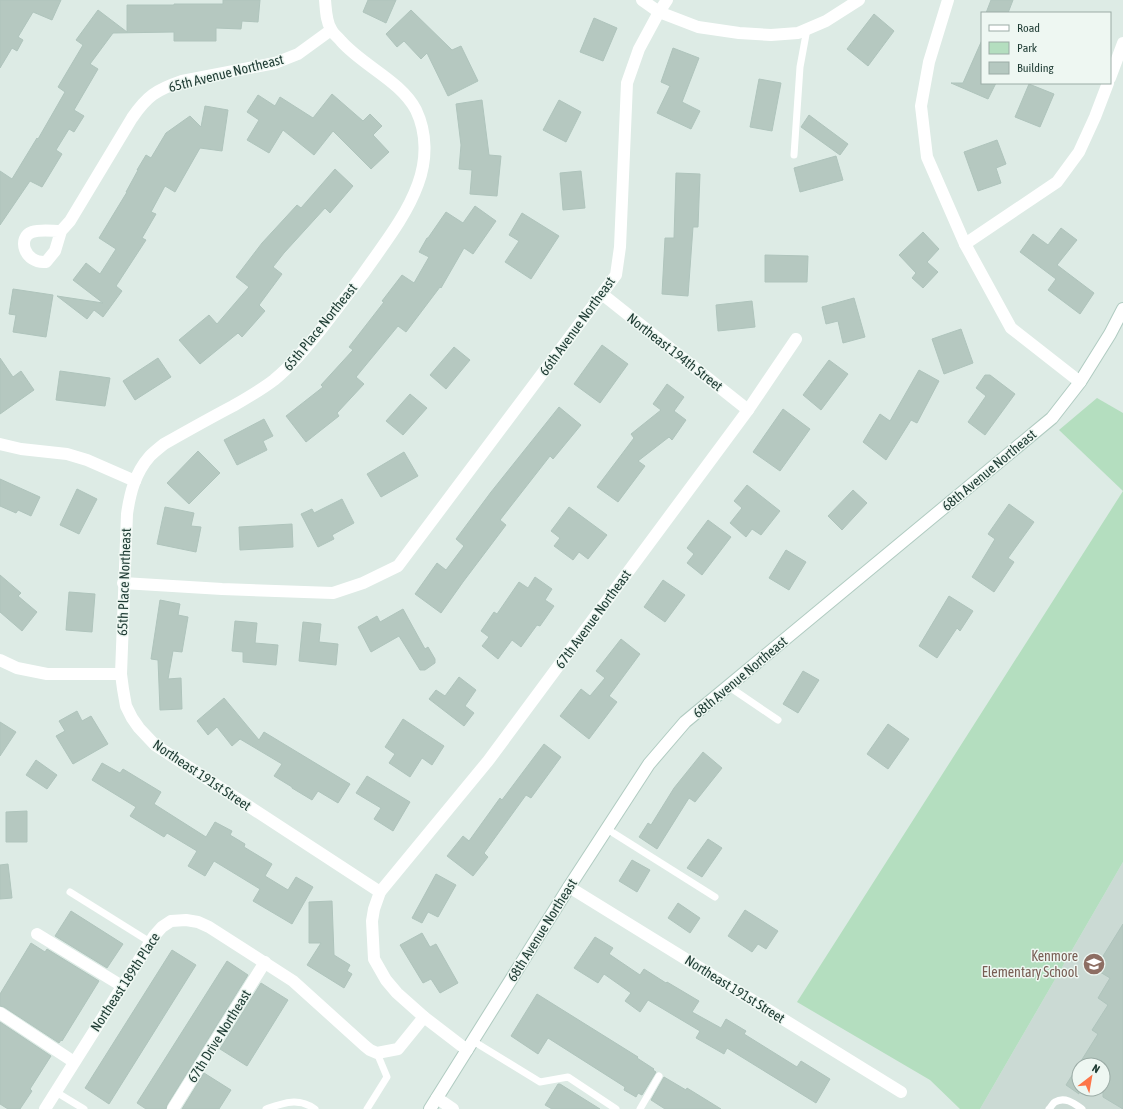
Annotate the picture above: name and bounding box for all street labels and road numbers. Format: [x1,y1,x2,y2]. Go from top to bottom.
street label: 65th Avenue Northeast [167,51,285,95]
street label: 66th Avenue Northeast [536,274,618,378]
street label: 65th Place Northeast [280,280,360,374]
street label: Northeast 194th Street [624,310,726,394]
street label: 68th Avenue Northeast [939,426,1039,514]
street label: 65th Place Northeast [114,528,134,636]
street label: 67th Avenue Northeast [552,567,634,671]
street label: 68th Avenue Northeast [690,633,790,721]
street label: Northeast 191st Street [150,736,254,814]
street label: 68th Avenue Northeast [504,876,580,984]
street label: Northeast 189th Place [87,930,163,1034]
street label: Northeast 191st Street [682,952,788,1026]
street label: 67th Drive Northeast [184,987,254,1085]

